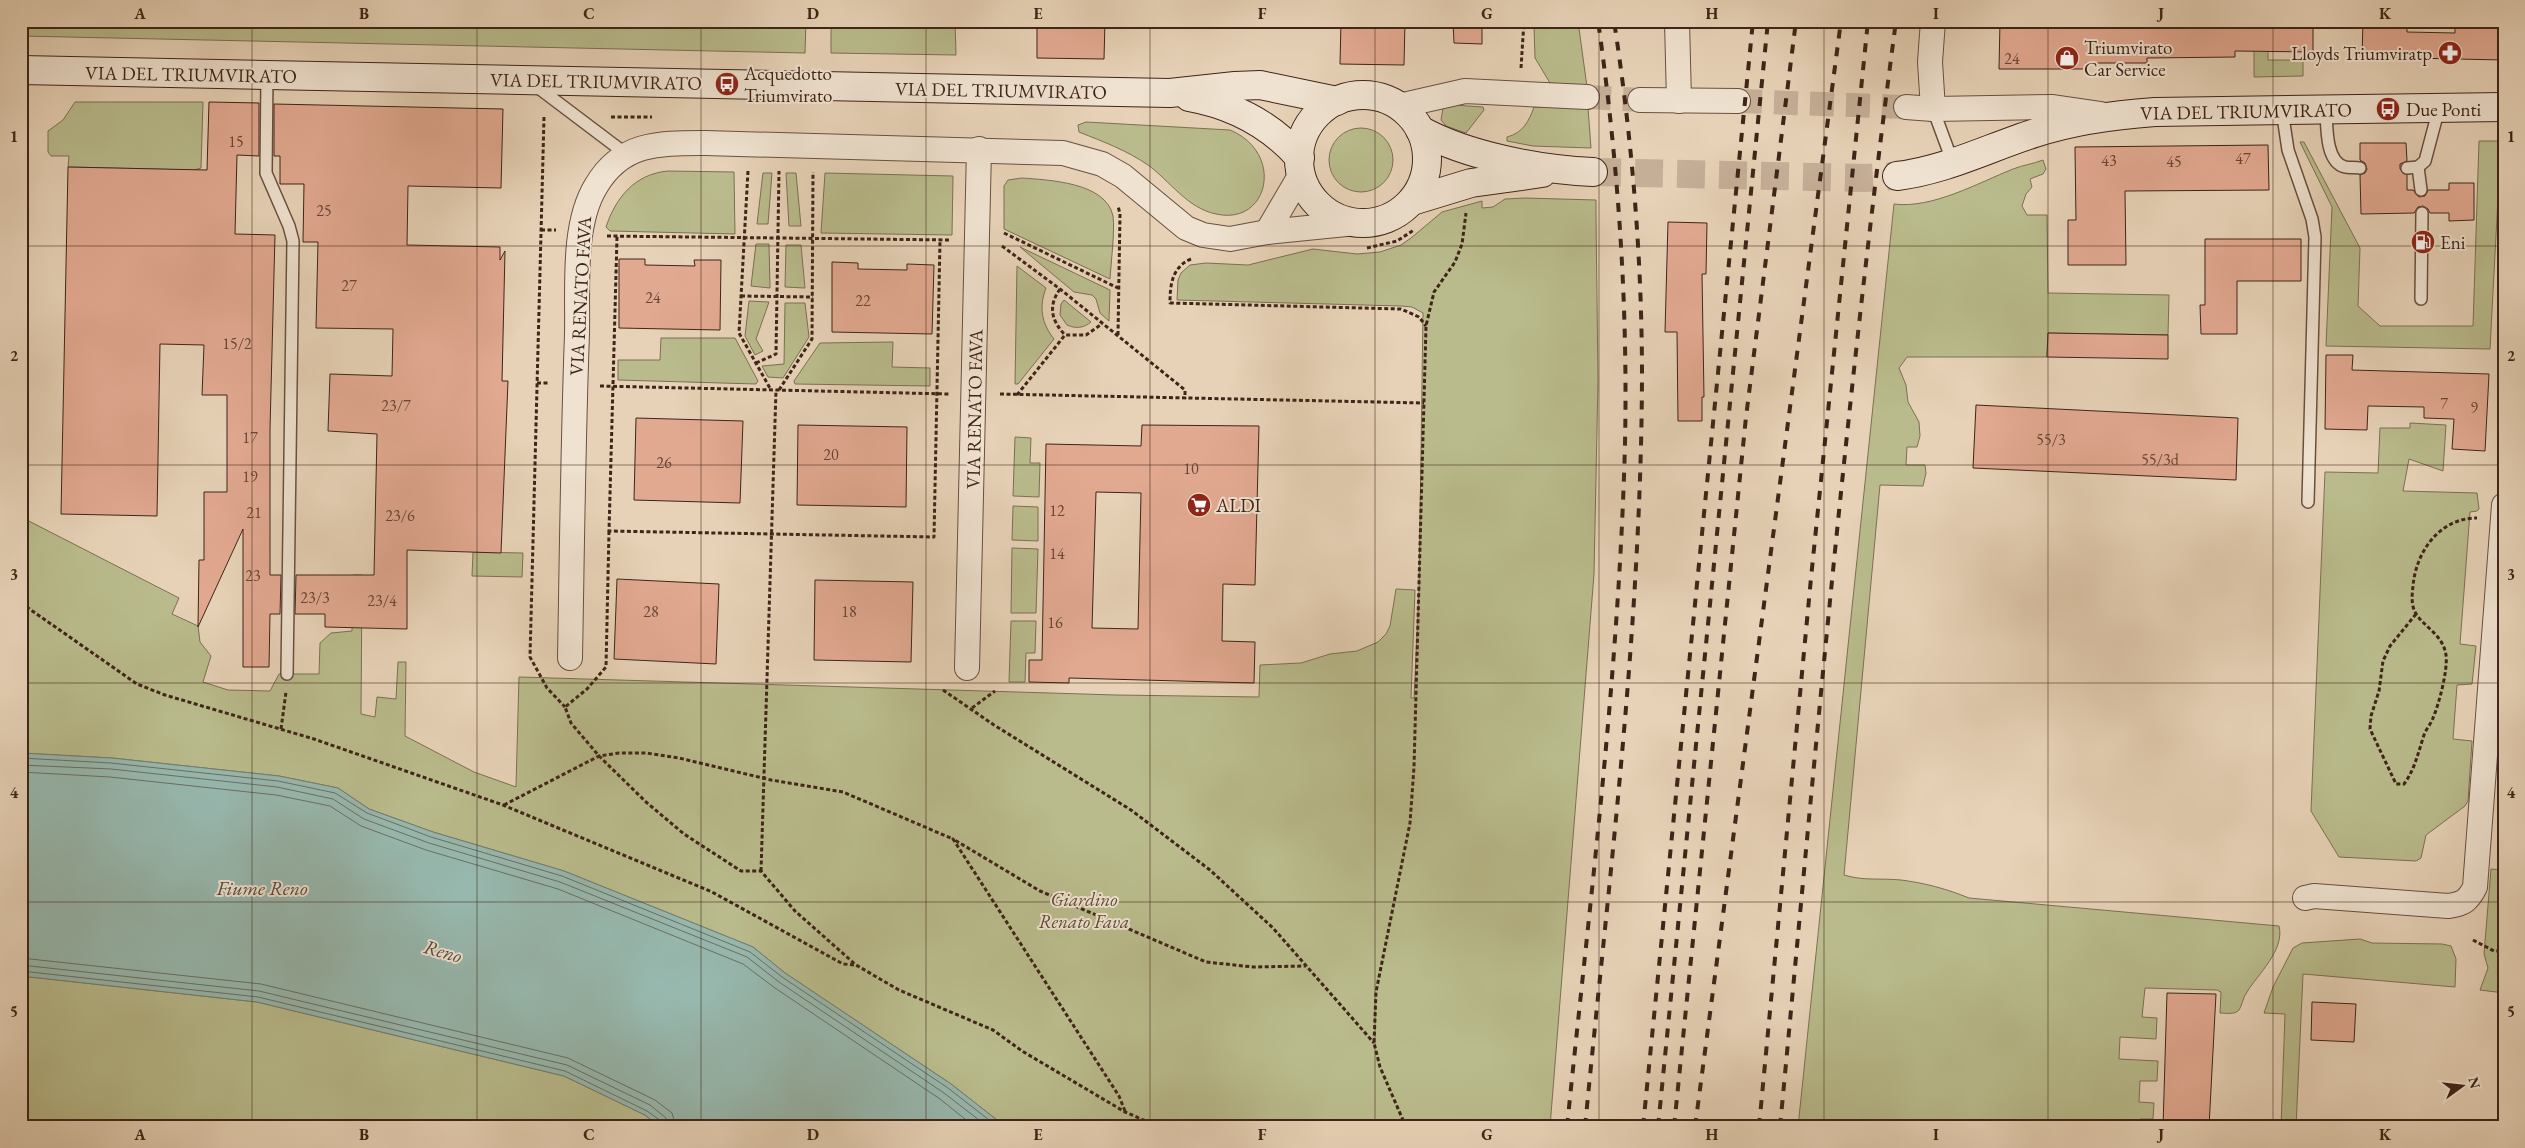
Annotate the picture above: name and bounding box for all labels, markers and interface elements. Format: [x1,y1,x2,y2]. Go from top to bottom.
text: A [133,3,146,24]
text: B [359,3,369,24]
text: C [583,3,595,24]
text: D [807,3,819,24]
text: E [1033,3,1043,24]
text: F [1258,3,1267,24]
text: G [1481,3,1493,24]
text: H [1706,3,1719,24]
text: I [1933,3,1939,24]
text: J [2156,3,2164,24]
text: K [2379,3,2392,24]
place label: Triumvirato Car Service [2084,35,2172,82]
pharmacy icon: Lloyds Triumviratp [2437,40,2463,66]
place label: Lloyds Triumviratp [2291,41,2432,66]
shop icon: Triumvirato Car Service [2054,45,2080,71]
house number: 24 [2004,48,2020,69]
street label: VIA DEL TRIUMVIRATO [85,60,297,89]
place label: Acquedotto Triumvirato [743,61,832,108]
street label: VIA DEL TRIUMVIRATO [490,67,702,96]
bus stop icon: Acquedotto Triumvirato [714,71,740,97]
street label: VIA DEL TRIUMVIRATO [895,76,1107,105]
bus stop icon: Due Ponti [2375,96,2401,122]
street label: VIA DEL TRIUMVIRATO [2140,97,2352,126]
place label: Due Ponti [2406,97,2481,122]
text: 1 [10,126,18,147]
text: 1 [2507,126,2515,147]
house number: 15 [228,131,244,152]
house number: 47 [2235,148,2251,169]
house number: 43 [2101,150,2117,171]
house number: 45 [2166,151,2182,172]
house number: 25 [316,200,332,221]
street label: VIA RENATO FAVA [564,215,597,376]
fuel station icon: Eni [2410,229,2436,255]
place label: Eni [2440,230,2466,255]
house number: 27 [341,275,357,296]
house number: 24 [645,287,661,308]
house number: 22 [855,290,871,311]
street label: VIA RENATO FAVA [961,328,988,489]
house number: 15/2 [222,333,252,354]
text: 2 [10,345,19,366]
text: 2 [2507,345,2516,366]
house number: 7 [2440,393,2448,414]
house number: 23/7 [381,395,411,416]
house number: 9 [2470,397,2478,418]
house number: 17 [242,427,258,448]
house number: 55/3 [2036,429,2066,450]
house number: 20 [823,444,839,465]
house number: 55/3d [2141,449,2180,470]
house number: 26 [656,452,672,473]
house number: 10 [1183,458,1199,479]
house number: 19 [242,466,258,487]
supermarket icon: ALDI [1186,492,1212,518]
place label: ALDI [1215,493,1262,518]
house number: 12 [1049,500,1065,521]
house number: 21 [246,502,262,523]
house number: 23/6 [385,505,415,526]
house number: 14 [1049,543,1065,564]
text: 3 [10,564,18,585]
text: 3 [2507,564,2515,585]
house number: 23 [245,565,261,586]
house number: 23/3 [300,587,330,608]
house number: 23/4 [367,590,397,611]
house number: 28 [643,601,659,622]
house number: 18 [841,601,857,622]
house number: 16 [1047,612,1063,633]
text: 4 [10,782,19,803]
text: 4 [2507,782,2516,803]
water label: Fiume Reno [215,875,308,901]
park label: Giardino Renato Fava [1039,887,1129,934]
water label: Reno [421,933,466,969]
text: 5 [10,1001,18,1022]
text: 5 [2507,1001,2515,1022]
north arrow [2438,1060,2488,1110]
text: N [2464,1075,2485,1091]
text: A [133,1124,146,1145]
text: B [359,1124,369,1145]
text: C [583,1124,595,1145]
text: D [807,1124,819,1145]
text: E [1033,1124,1043,1145]
text: F [1258,1124,1267,1145]
text: G [1481,1124,1493,1145]
text: H [1706,1124,1719,1145]
text: I [1933,1124,1939,1145]
text: J [2156,1124,2164,1145]
text: K [2379,1124,2392,1145]

